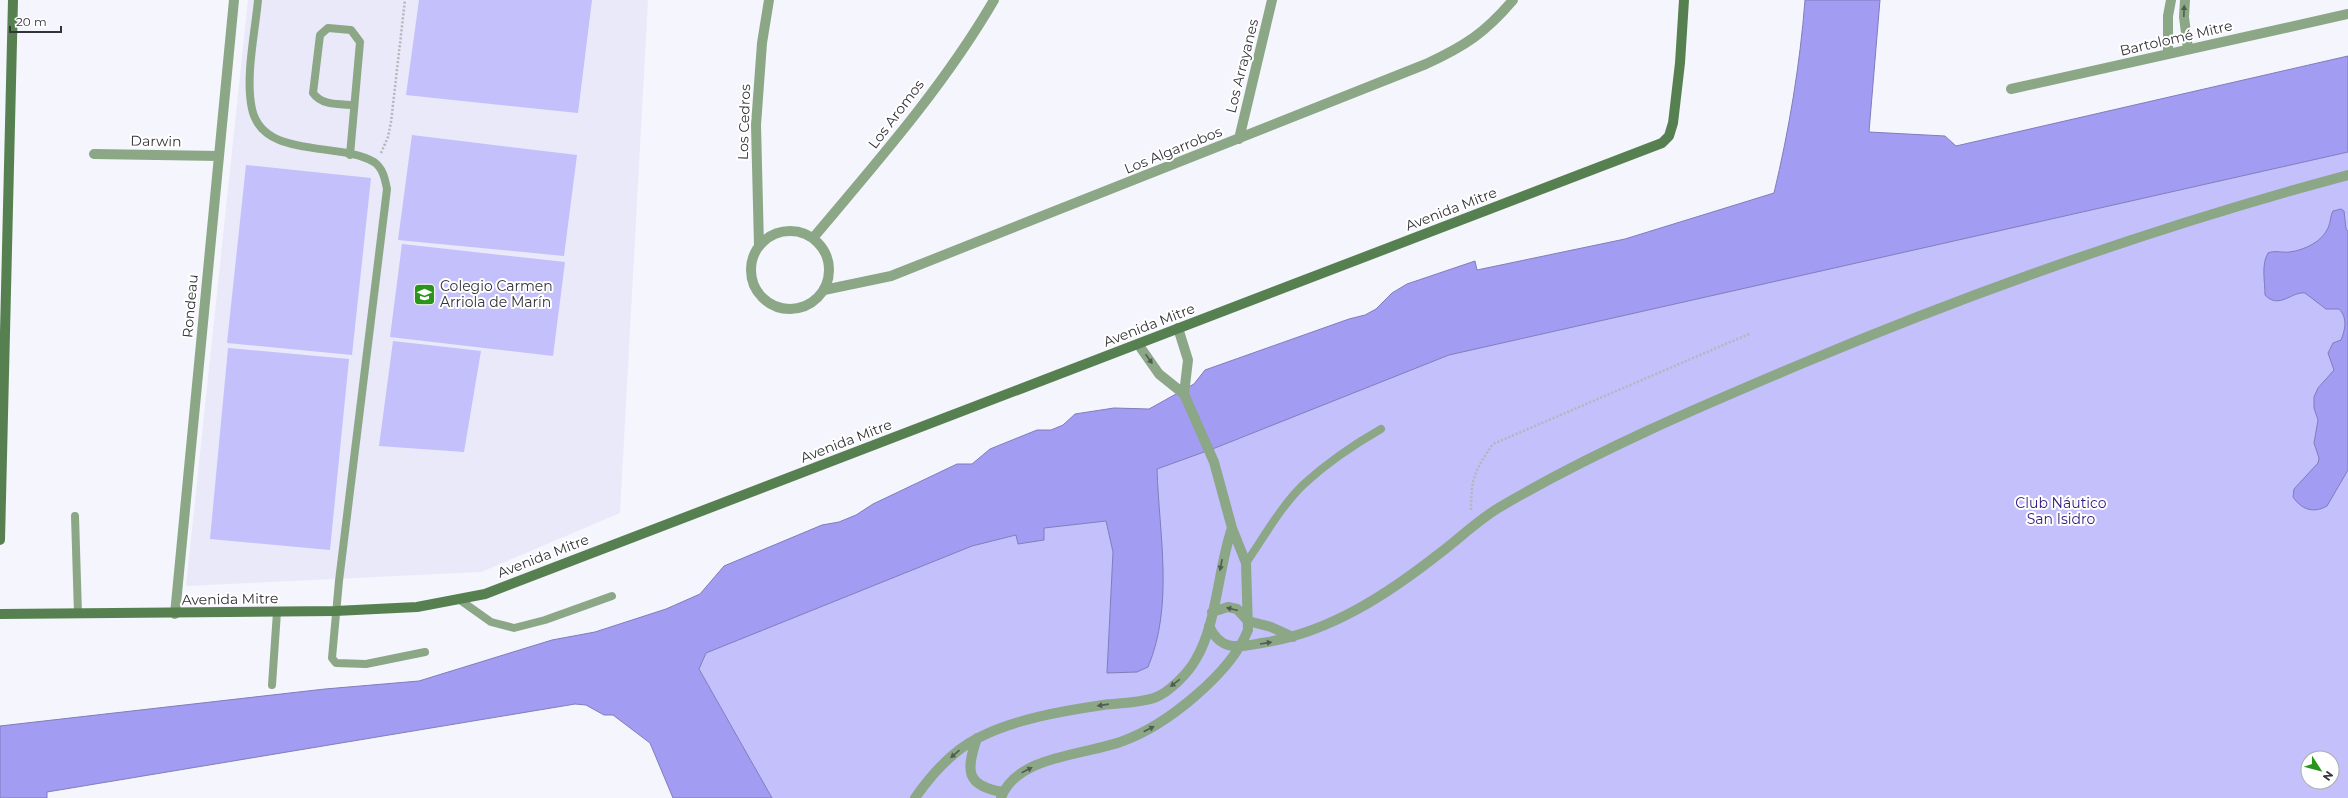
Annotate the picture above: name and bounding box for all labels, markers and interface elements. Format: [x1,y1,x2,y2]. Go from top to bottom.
one-way arrow [2181,5,2188,17]
scale bar [10,8,61,34]
text: 20 m [16,14,47,29]
street label: Bartolomé Mitre [2118,16,2234,60]
street label: Los Arrayanes [1222,17,1262,115]
street label: Los Aromos [864,76,928,152]
street label: Los Cedros [734,84,754,160]
street label: Los Algarrobos [1121,122,1225,178]
street label: Darwin [130,132,182,150]
street label: Avenida Mitre [1403,183,1499,235]
street label: Rondeau [178,273,202,339]
place label: Colegio Carmen Arriola de Marín [440,277,553,311]
school or university icon: Colegio Carmen Arriola de Marín [411,281,437,307]
street label: Avenida Mitre [1101,299,1197,351]
one-way arrow [1145,353,1153,364]
street label: Avenida Mitre [798,415,894,467]
park label: Club Náutico San Isidro [2015,494,2107,528]
street label: Avenida Mitre [495,530,591,582]
one-way arrow [1218,559,1224,571]
street label: Avenida Mitre [181,589,279,609]
one-way arrow [1226,606,1238,612]
one-way arrow [1260,639,1272,645]
one-way arrow [1169,679,1180,687]
one-way arrow [1097,702,1109,708]
one-way arrow [1143,725,1155,732]
one-way arrow [950,750,960,759]
north arrow [2300,750,2340,790]
one-way arrow [1021,767,1032,773]
text: N [2320,768,2336,784]

